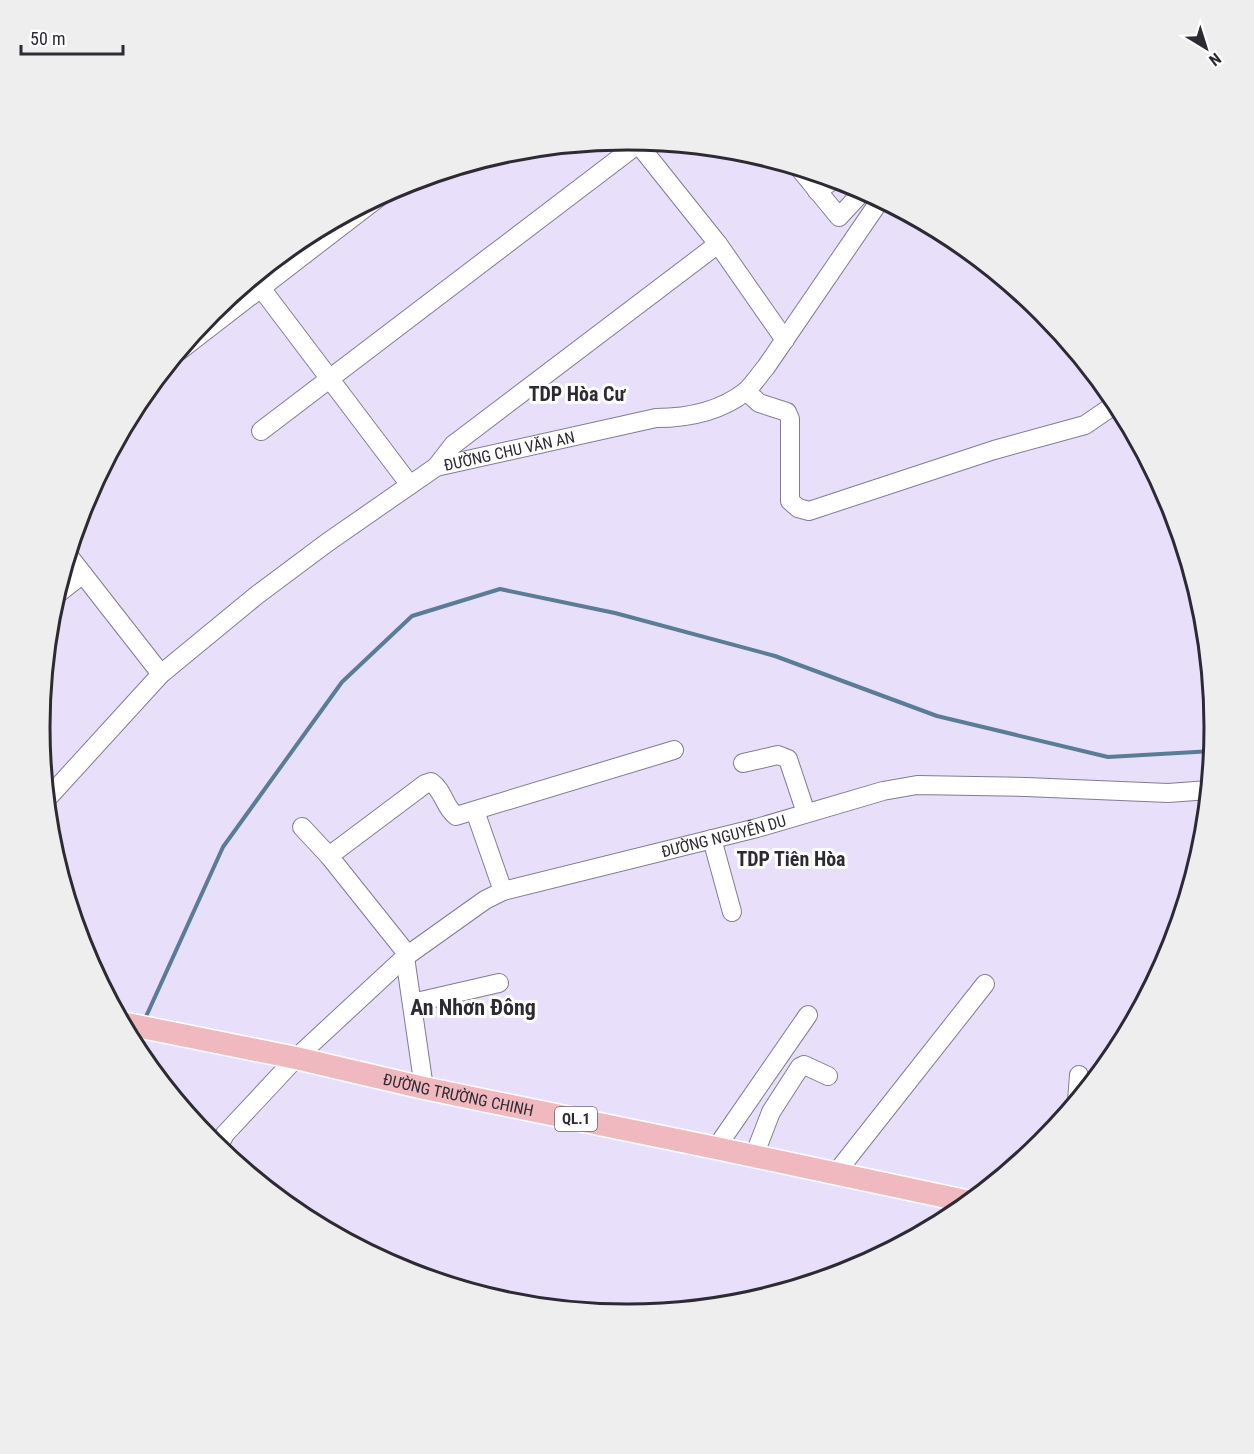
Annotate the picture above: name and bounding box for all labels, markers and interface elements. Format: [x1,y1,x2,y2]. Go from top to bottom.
scale bar [21,18,123,56]
north arrow [1176,18,1236,78]
text: 50 m [30,28,65,49]
text: N [1205,49,1225,70]
district label: TDP Hòa Cư [529,382,626,406]
street label: ĐƯỜNG CHU VĂN AN [442,427,577,475]
street label: ĐƯỜNG NGUYỄN DU [659,811,788,861]
district label: TDP Tiên Hòa [736,847,846,871]
district label: An Nhơn Đông [410,995,536,1020]
street label: ĐƯỜNG TRƯỜNG CHINH [381,1070,535,1120]
road number: QL.1 [555,1107,597,1131]

